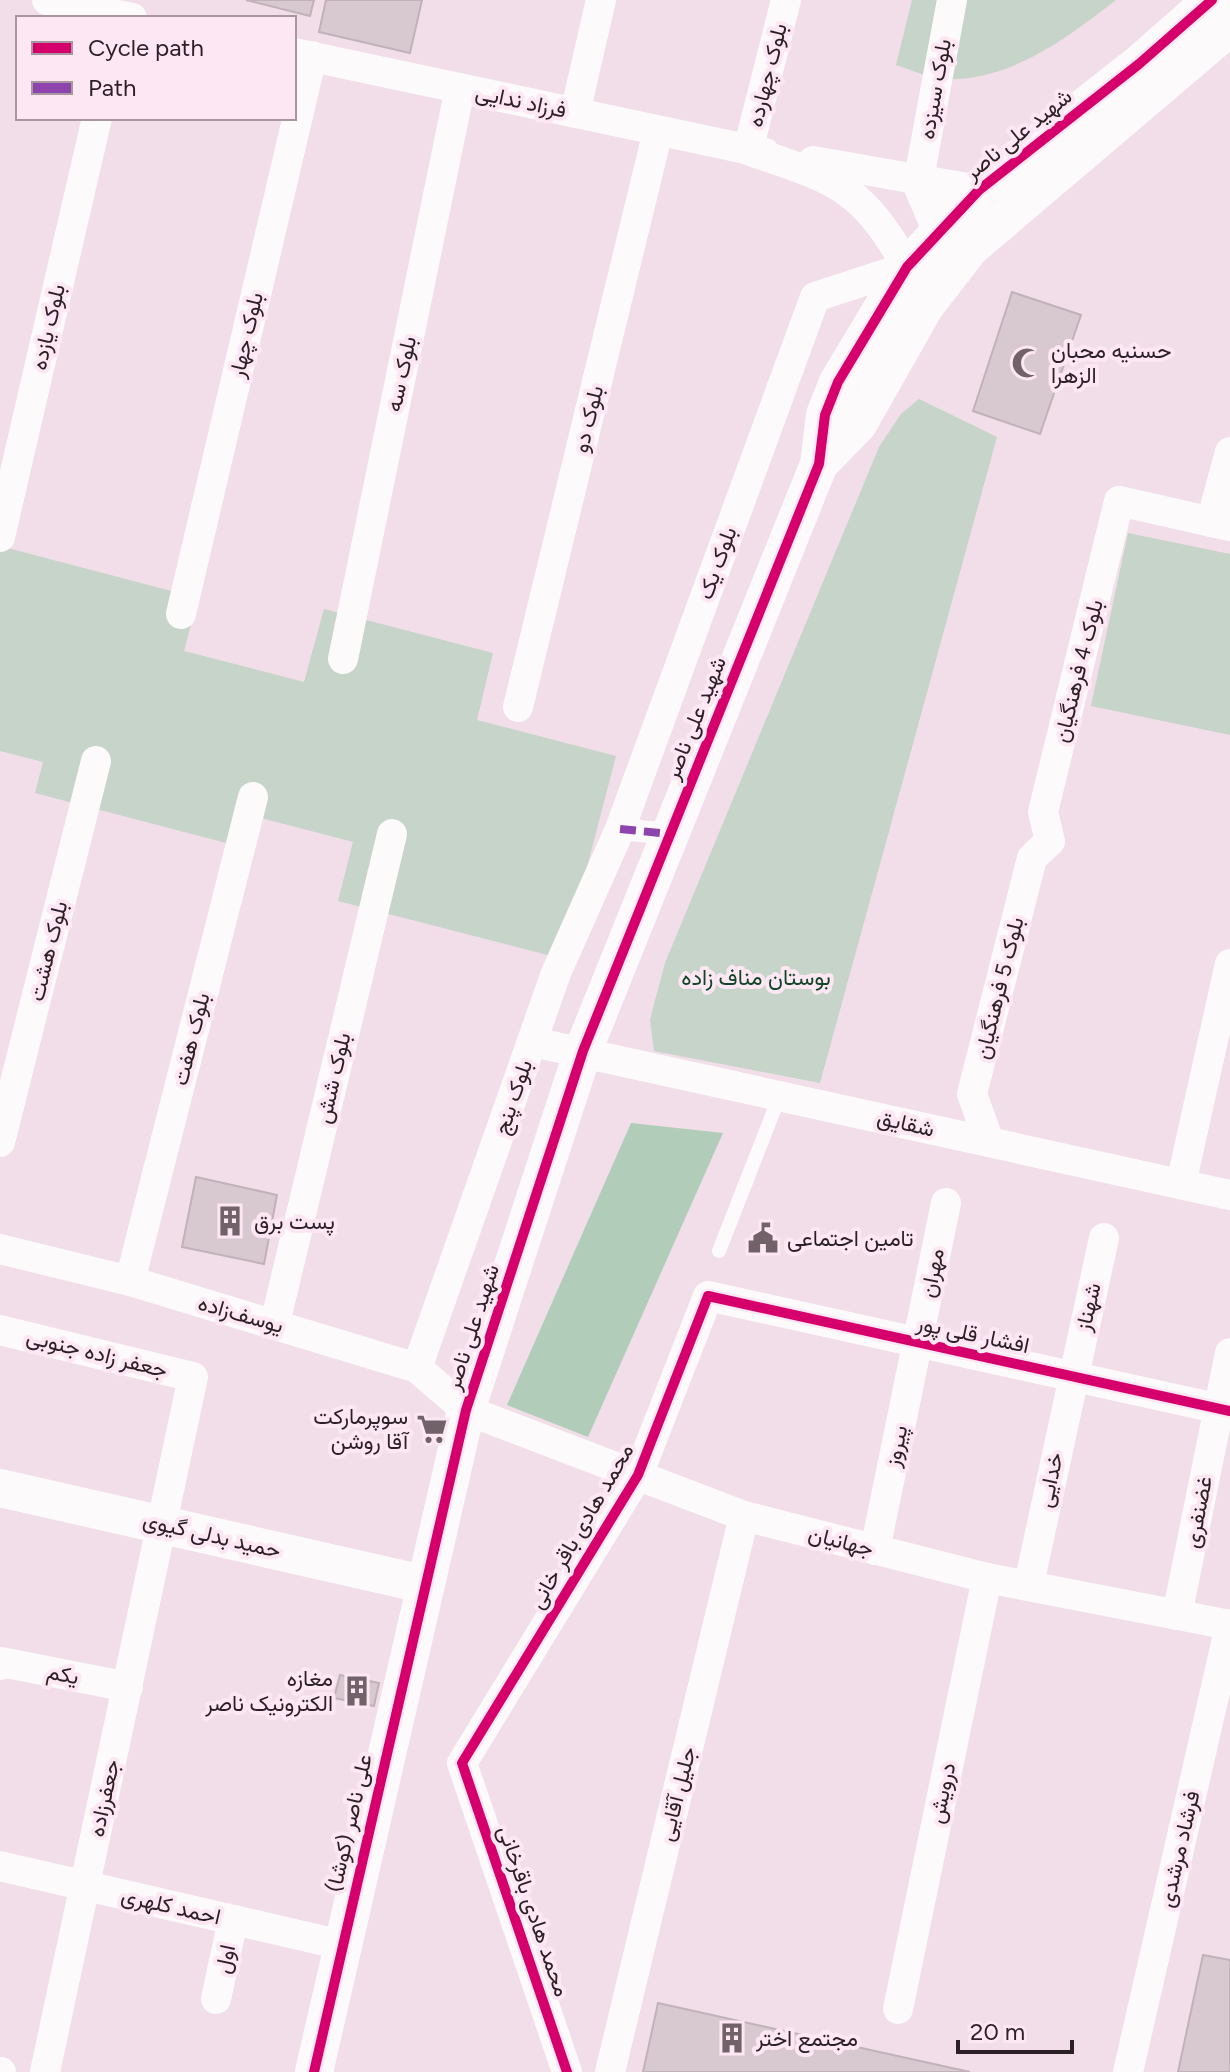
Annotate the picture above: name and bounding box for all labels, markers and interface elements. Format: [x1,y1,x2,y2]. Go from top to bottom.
legend [16,16,296,120]
street label: بلوک چهارده [741,20,794,130]
text: Cycle path [88,33,204,62]
street label: بلوک سیزده [913,37,957,141]
text: Path [88,73,136,102]
street label: فرزاد ندایی [473,78,569,124]
street label: شهید علی ناصر [958,82,1077,186]
street label: بلوک یازده [25,281,71,373]
street label: بلوک چهار [223,290,270,382]
street label: بلوک سه [380,334,422,414]
place label: حسنیه محبان الزهرا [1051,337,1172,389]
mosque icon: حسنیه محبان الزهرا [1010,346,1044,380]
street label: بلوک دو [567,383,609,455]
street label: بلوک یک [691,523,743,603]
street label: بلوک 4 فرهنگیان [1047,597,1109,745]
street label: شهید علی ناصر [658,652,732,784]
street label: بلوک هشت [23,898,73,1004]
street label: بلوک 5 فرهنگیان [968,914,1030,1062]
park label: بوستان مناف زاده [681,964,831,991]
street label: بلوک هفت [166,990,216,1088]
street label: بلوک شش [309,1030,357,1126]
street label: بلوک پنج [488,1056,539,1138]
street label: شقایق [875,1103,937,1143]
building icon: پست برق [213,1204,247,1238]
place label: پست برق [254,1208,335,1236]
public building icon: تامین اجتماعی [746,1221,780,1255]
place label: تامین اجتماعی [787,1225,914,1252]
street label: مهران [914,1246,950,1300]
street label: شهید علی ناصر [439,1261,505,1394]
street label: شهناز [1069,1280,1107,1335]
street label: یوسف‌زاده [195,1289,287,1339]
street label: افشار قلی پور [913,1309,1032,1360]
street label: جعفر زاده جنوبی [24,1322,170,1384]
place label: سوپرمارکت آقا روشن [313,1403,410,1455]
supermarket icon: سوپرمارکت آقا روشن [415,1412,449,1446]
street label: پیروز [878,1423,915,1470]
street label: محمد هادی باقر خانی [523,1439,639,1613]
street label: خدایی [1031,1450,1069,1510]
street label: غضنفری [1178,1474,1218,1550]
street label: حمید بدلی گیوی [140,1506,284,1564]
street label: جهانیان [806,1520,876,1562]
street label: یکم [45,1658,81,1691]
place label: مغازه الکترونیک ناصر [204,1665,333,1717]
building icon: مغازه الکترونیک ناصر [340,1674,374,1708]
street label: جلیل آقایی [652,1744,702,1844]
street label: علی ناصر (کوشا) [320,1751,378,1895]
street label: جعفرزاده [83,1757,125,1839]
street label: درویش [922,1760,962,1826]
street label: فرشاد مرشدی [1152,1788,1206,1910]
street label: محمد هادی باقرخانی [492,1822,576,2000]
street label: احمد کلهری [119,1881,223,1931]
street label: اول [209,1942,241,1976]
scale bar [958,2004,1072,2054]
text: 20 m [970,2017,1025,2046]
building icon: مجتمع اختر [715,2021,749,2055]
place label: مجتمع اختر [755,2025,858,2053]

